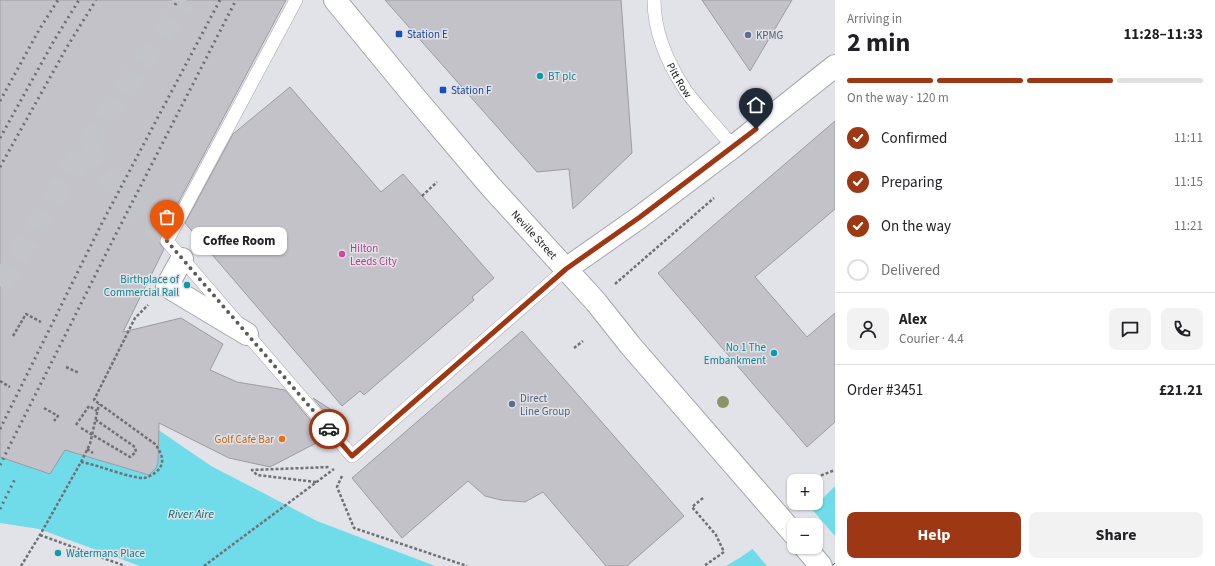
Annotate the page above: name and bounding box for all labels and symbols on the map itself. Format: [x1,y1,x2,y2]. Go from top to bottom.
place label: Station E [407,27,448,42]
place label: KPMG [756,28,784,43]
marker: Station E [394,29,404,39]
marker: KPMG [743,30,753,40]
street label: Pitt Row [663,60,696,101]
place label: BT plc [548,69,576,84]
marker: BT plc [535,71,545,81]
place label: Station F [451,83,492,98]
marker: Station F [438,85,448,95]
pin [739,88,773,129]
pin [150,200,184,241]
street label: Neville Street [508,207,561,263]
callout: Coffee Room [191,227,287,255]
place label: Hilton Leeds City [350,241,397,269]
marker: Hilton Leeds City [337,249,347,259]
place label: Birthplace of Commercial Rail [104,272,180,300]
marker: Birthplace of Commercial Rail [182,280,192,290]
place label: No 1 The Embankment [704,340,767,368]
marker: No 1 The Embankment [769,348,779,358]
place label: Direct Line Group [520,391,570,419]
marker: Direct Line Group [507,399,517,409]
courier [309,409,349,449]
place label: Golf Cafe Bar [215,432,274,447]
marker: Golf Cafe Bar [277,434,287,444]
water label: River Aire [168,506,214,523]
place label: Watermans Place [66,546,146,561]
marker: Watermans Place [53,548,63,558]

